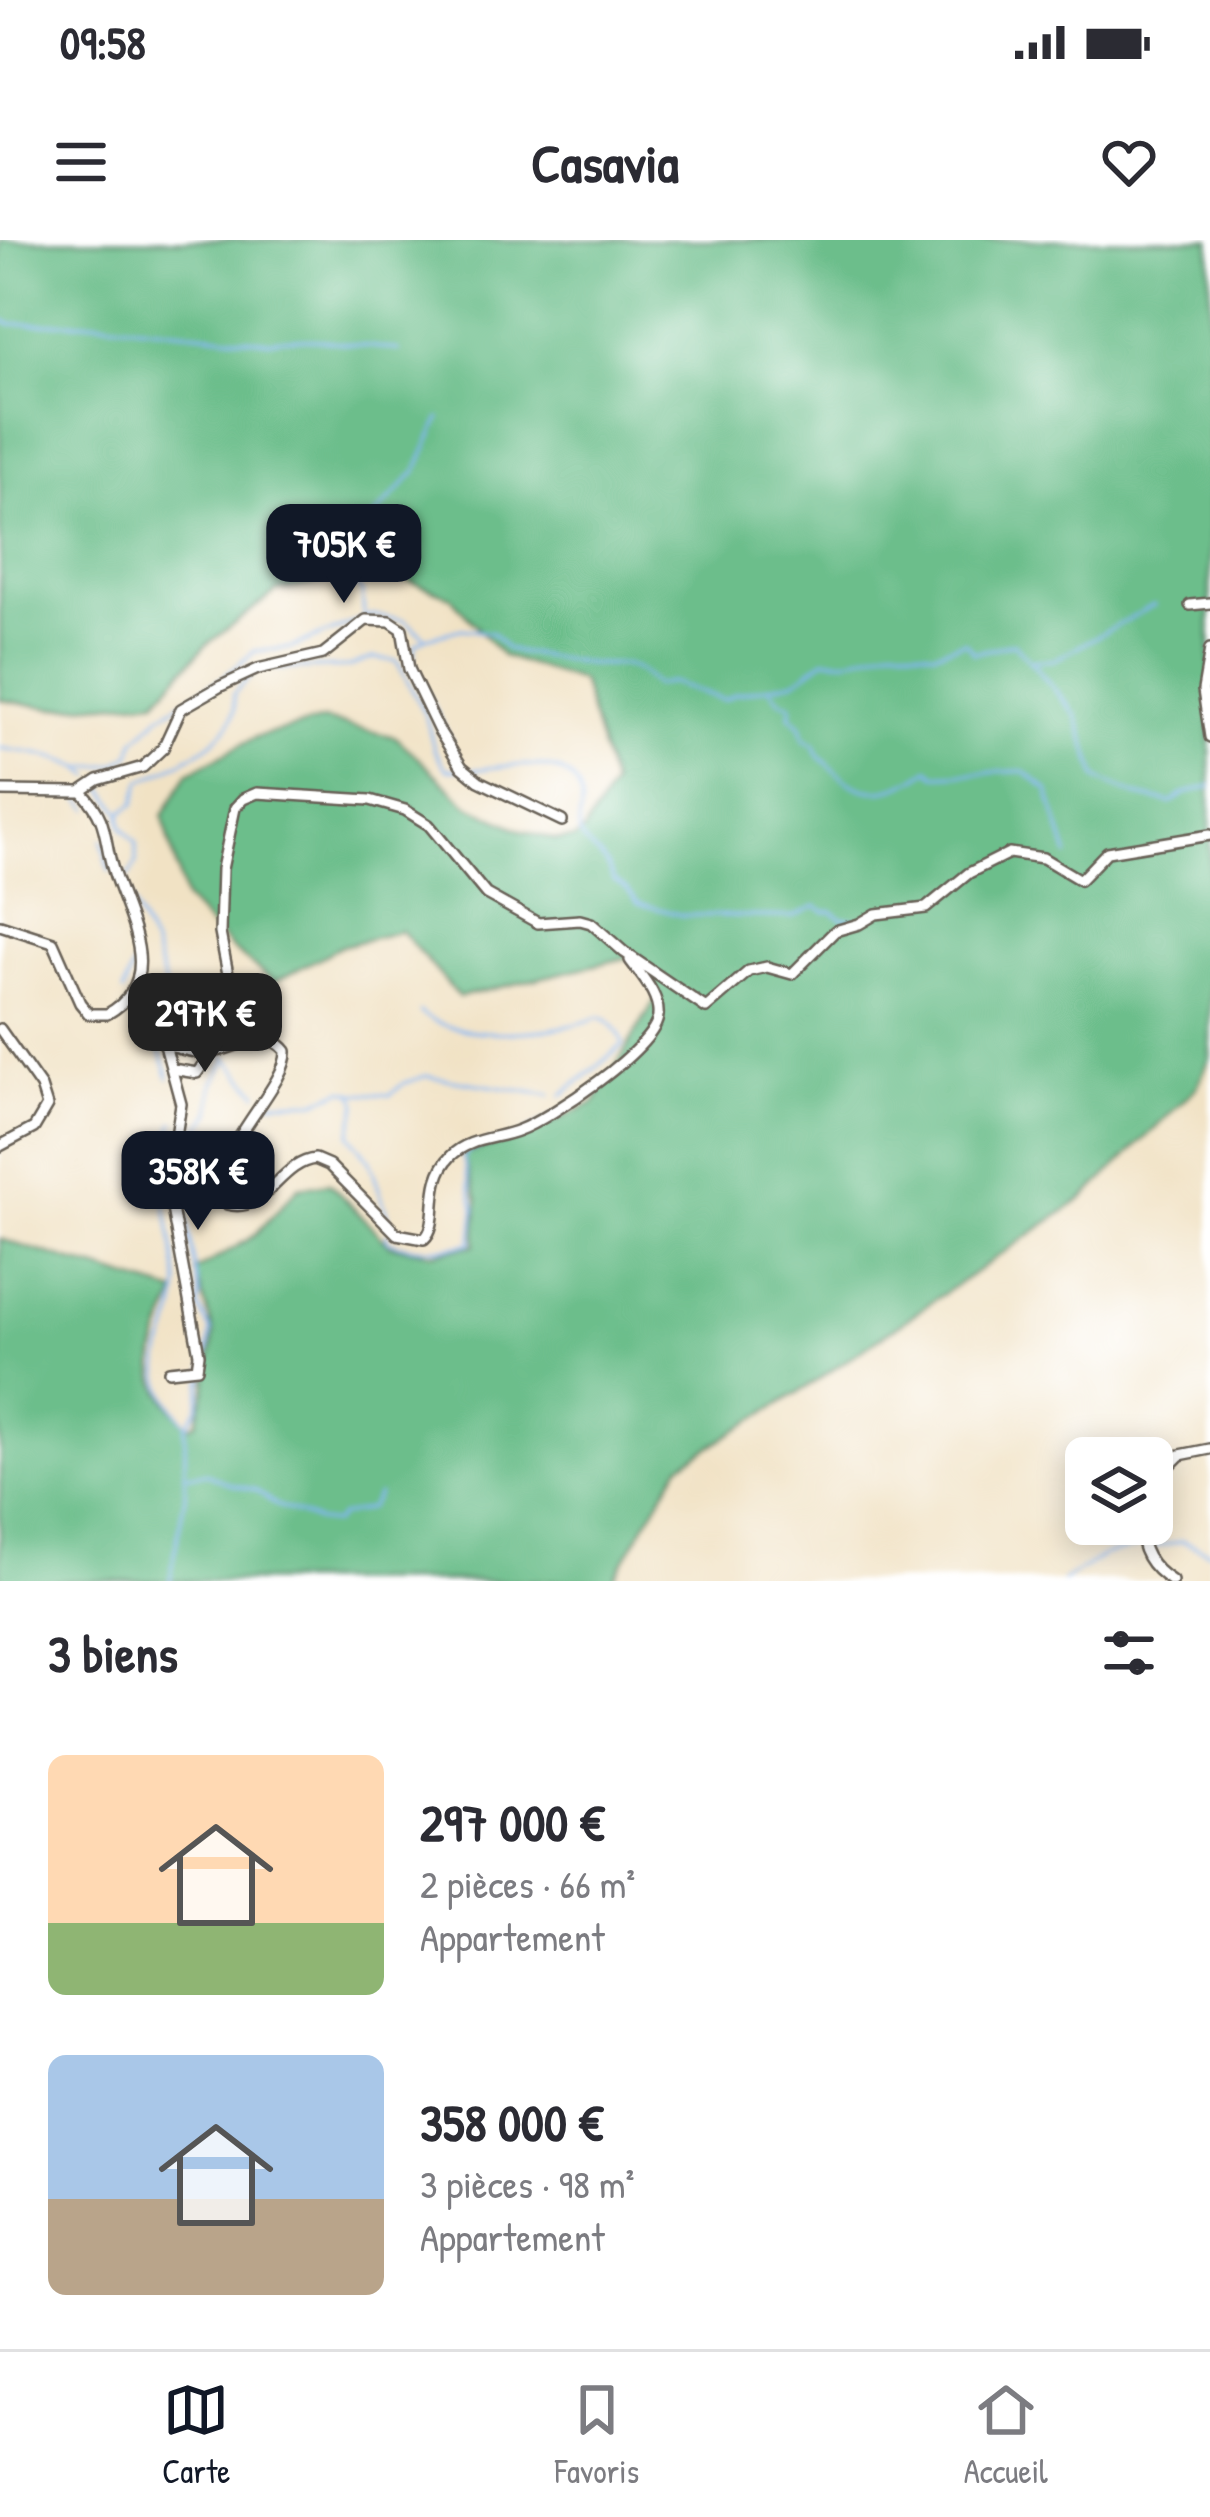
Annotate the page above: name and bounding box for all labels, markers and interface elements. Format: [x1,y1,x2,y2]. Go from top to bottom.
text: 09:58 [60,12,146,73]
text: Casavia [531,126,679,199]
icon: menu [48,129,114,195]
icon: heart [1096,129,1162,195]
pin: 705K € [246,504,442,606]
text: 705K € [293,516,395,569]
pin: 297K € [107,973,303,1075]
text: 297K € [155,985,255,1038]
pin: 358K € [100,1131,296,1233]
text: 358K € [149,1143,247,1196]
map controls [1065,1437,1173,1545]
button: layers [1065,1437,1173,1545]
text: 3 biens [48,1619,178,1688]
icon: filters [1096,1620,1162,1686]
text: 297 000 € [420,1788,604,1857]
icon: home [144,1803,288,1947]
text: 2 pièces · 66 m² [420,1857,635,1910]
text: Appartement [420,1910,605,1963]
text: 358 000 € [420,2088,603,2157]
icon: home [144,2103,288,2247]
text: 3 pièces · 98 m² [420,2157,634,2210]
text: Appartement [420,2210,605,2263]
tab: Carte [162,2377,230,2493]
tab: Favoris [555,2377,639,2493]
tab: Accueil [964,2377,1048,2493]

